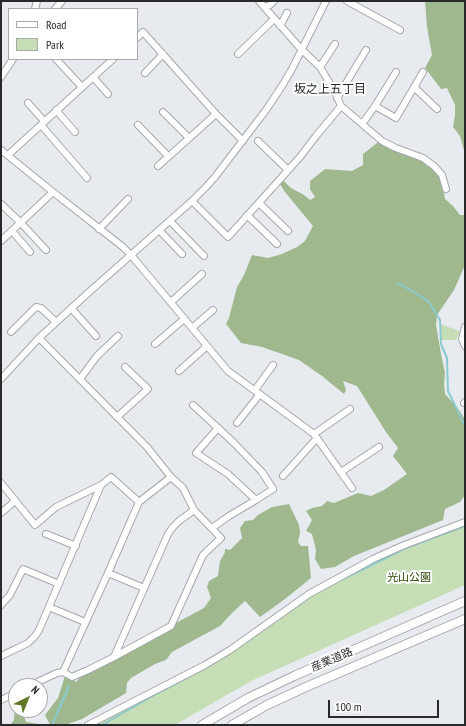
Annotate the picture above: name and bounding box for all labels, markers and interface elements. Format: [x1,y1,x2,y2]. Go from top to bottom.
legend [8,8,138,60]
text: Road [46,17,66,32]
text: Park [46,37,64,52]
district label: 坂之上五丁目 [294,83,366,97]
park label: 光山公園 [387,571,431,585]
street label: 産業道路 [309,645,355,675]
north arrow [8,678,48,718]
text: N [29,683,42,697]
scale bar [330,692,441,718]
text: 100 m [335,699,362,714]

